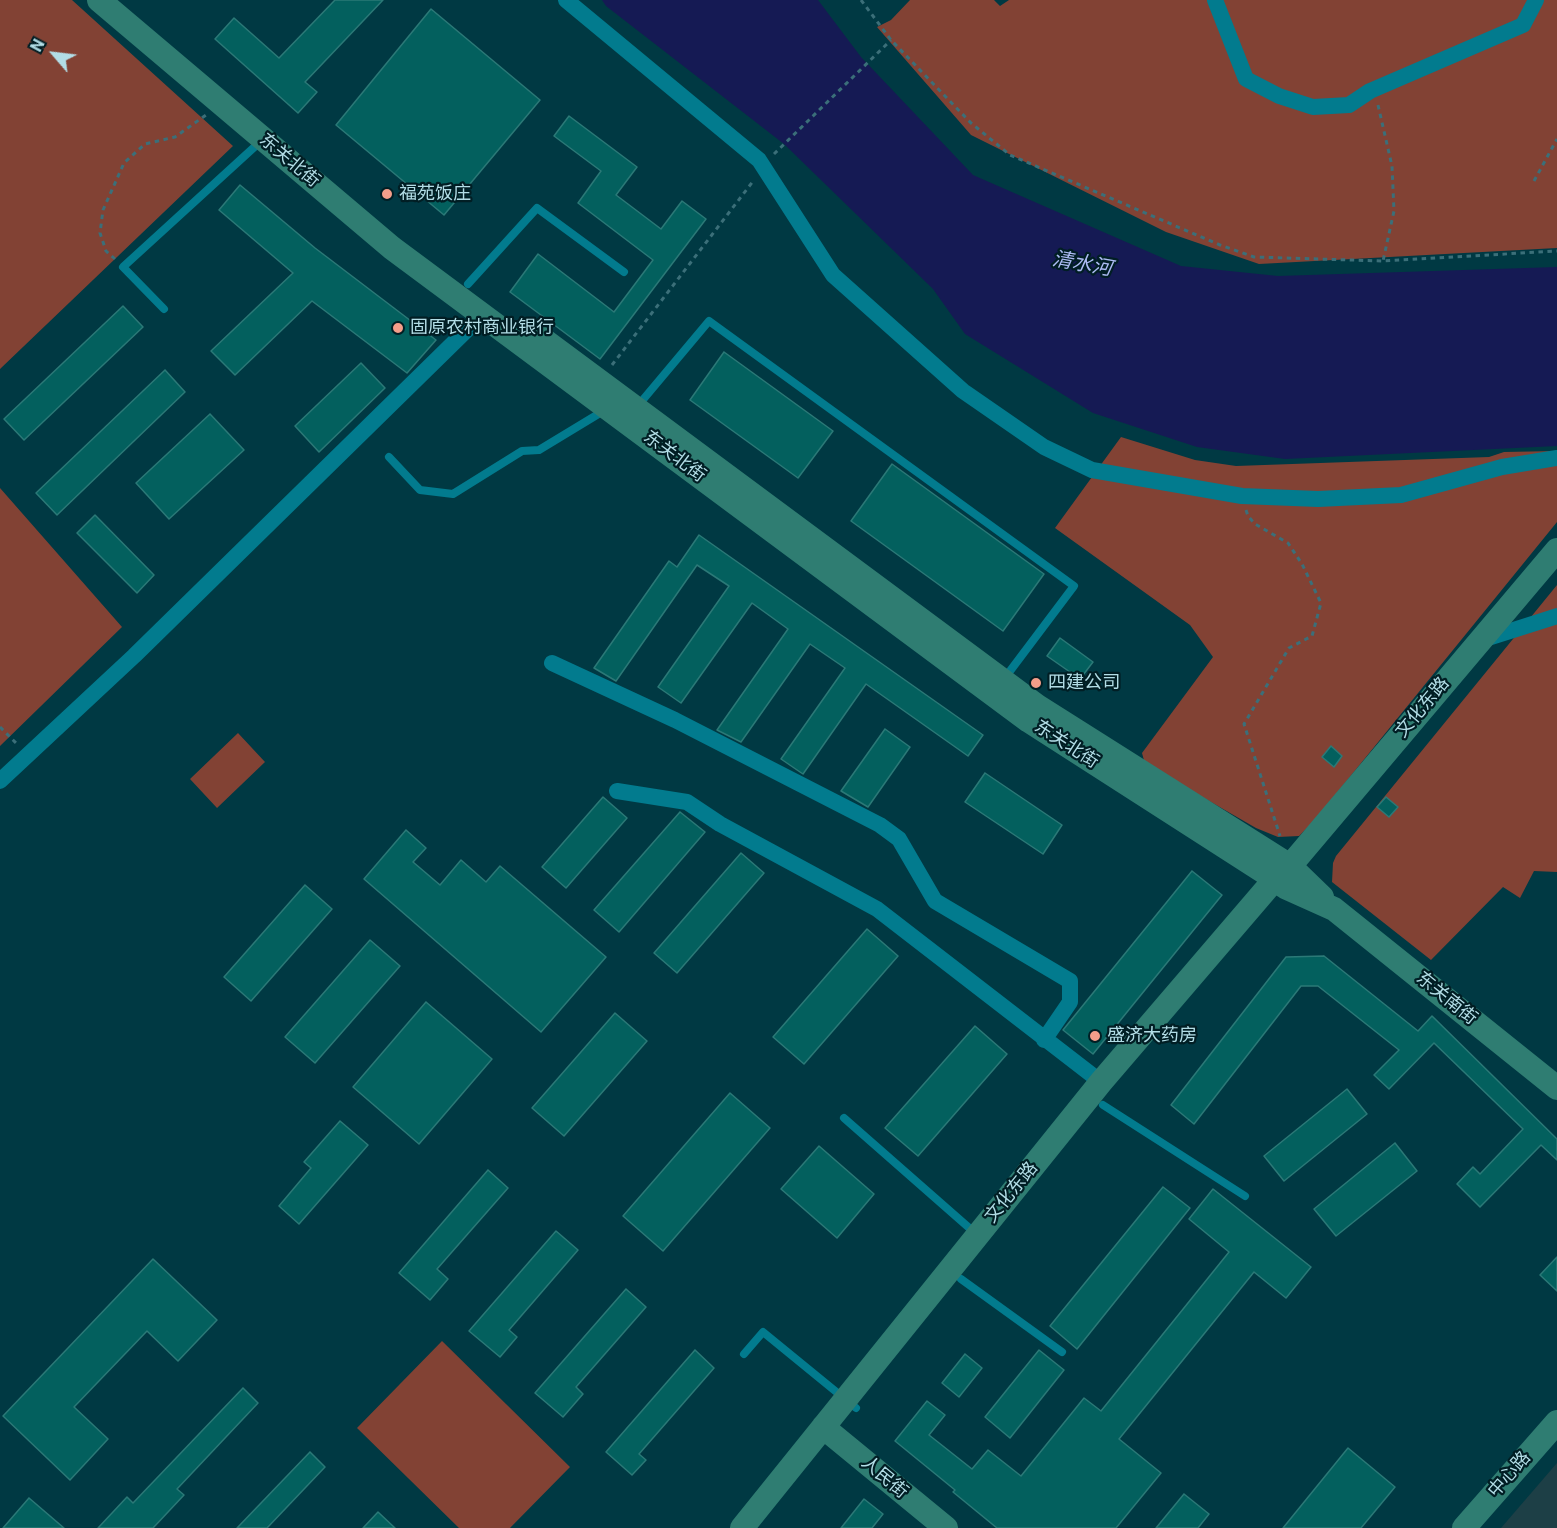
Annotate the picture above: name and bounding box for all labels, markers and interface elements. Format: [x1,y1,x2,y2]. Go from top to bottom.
north arrow [24,24,84,84]
text: N [27,36,49,55]
street label: 东关北街 [254,130,324,192]
place label: 福苑饭庄 [399,183,471,205]
marker: 福苑饭庄 [380,187,394,201]
water label: 清水河 [1050,248,1114,282]
place label: 固原农村商业银行 [410,317,554,339]
marker: 固原农村商业银行 [391,321,405,335]
street label: 东关北街 [639,427,709,487]
place label: 四建公司 [1048,672,1120,694]
street label: 文化东路 [1392,673,1454,743]
marker: 四建公司 [1029,676,1043,690]
street label: 东关北街 [1030,716,1102,774]
street label: 东关南街 [1411,968,1481,1030]
place label: 盛济大药房 [1107,1025,1197,1047]
marker: 盛济大药房 [1088,1029,1102,1043]
street label: 文化东路 [981,1158,1043,1228]
street label: 中心路 [1484,1448,1536,1502]
street label: 人民街 [856,1452,912,1504]

